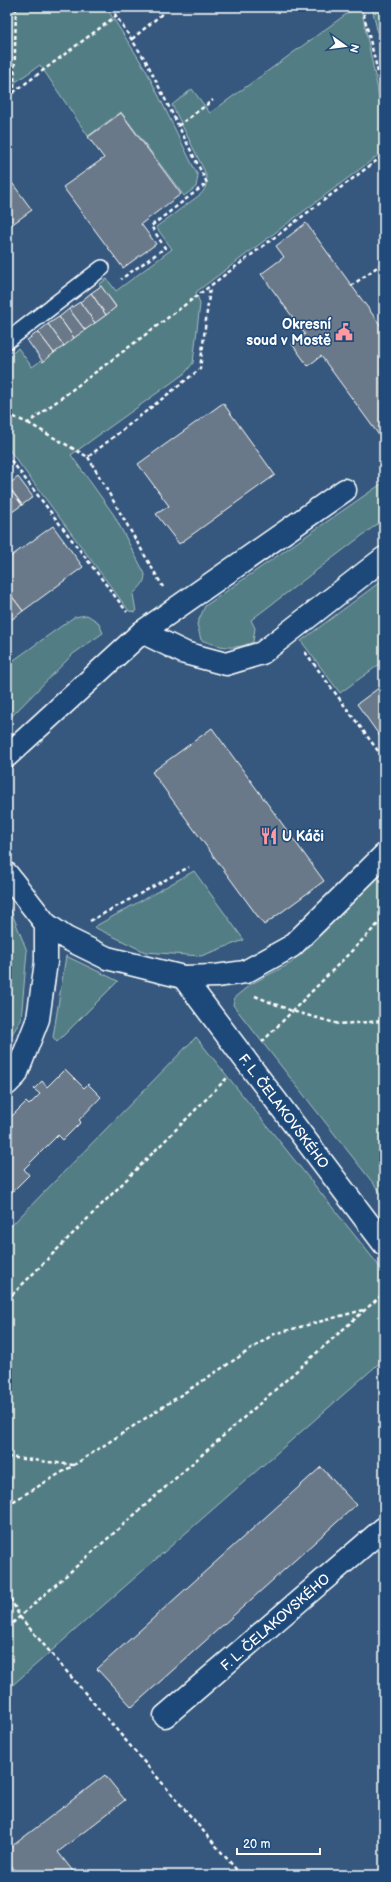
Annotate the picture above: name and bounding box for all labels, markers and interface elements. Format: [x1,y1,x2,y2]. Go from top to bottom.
north arrow [325,26,365,66]
text: N [347,43,362,54]
place label: Okresní soud v Mostě [246,316,332,349]
public building icon: Okresní soud v Mostě [334,322,354,342]
restaurant icon: U Káči [259,826,279,846]
place label: U Káči [282,828,324,845]
street label: F. L. ČELAKOVSKÉHO [235,1050,333,1172]
street label: F. L. ČELAKOVSKÉHO [217,1569,334,1674]
scale bar [237,1830,320,1856]
text: 20 m [243,1837,270,1852]

